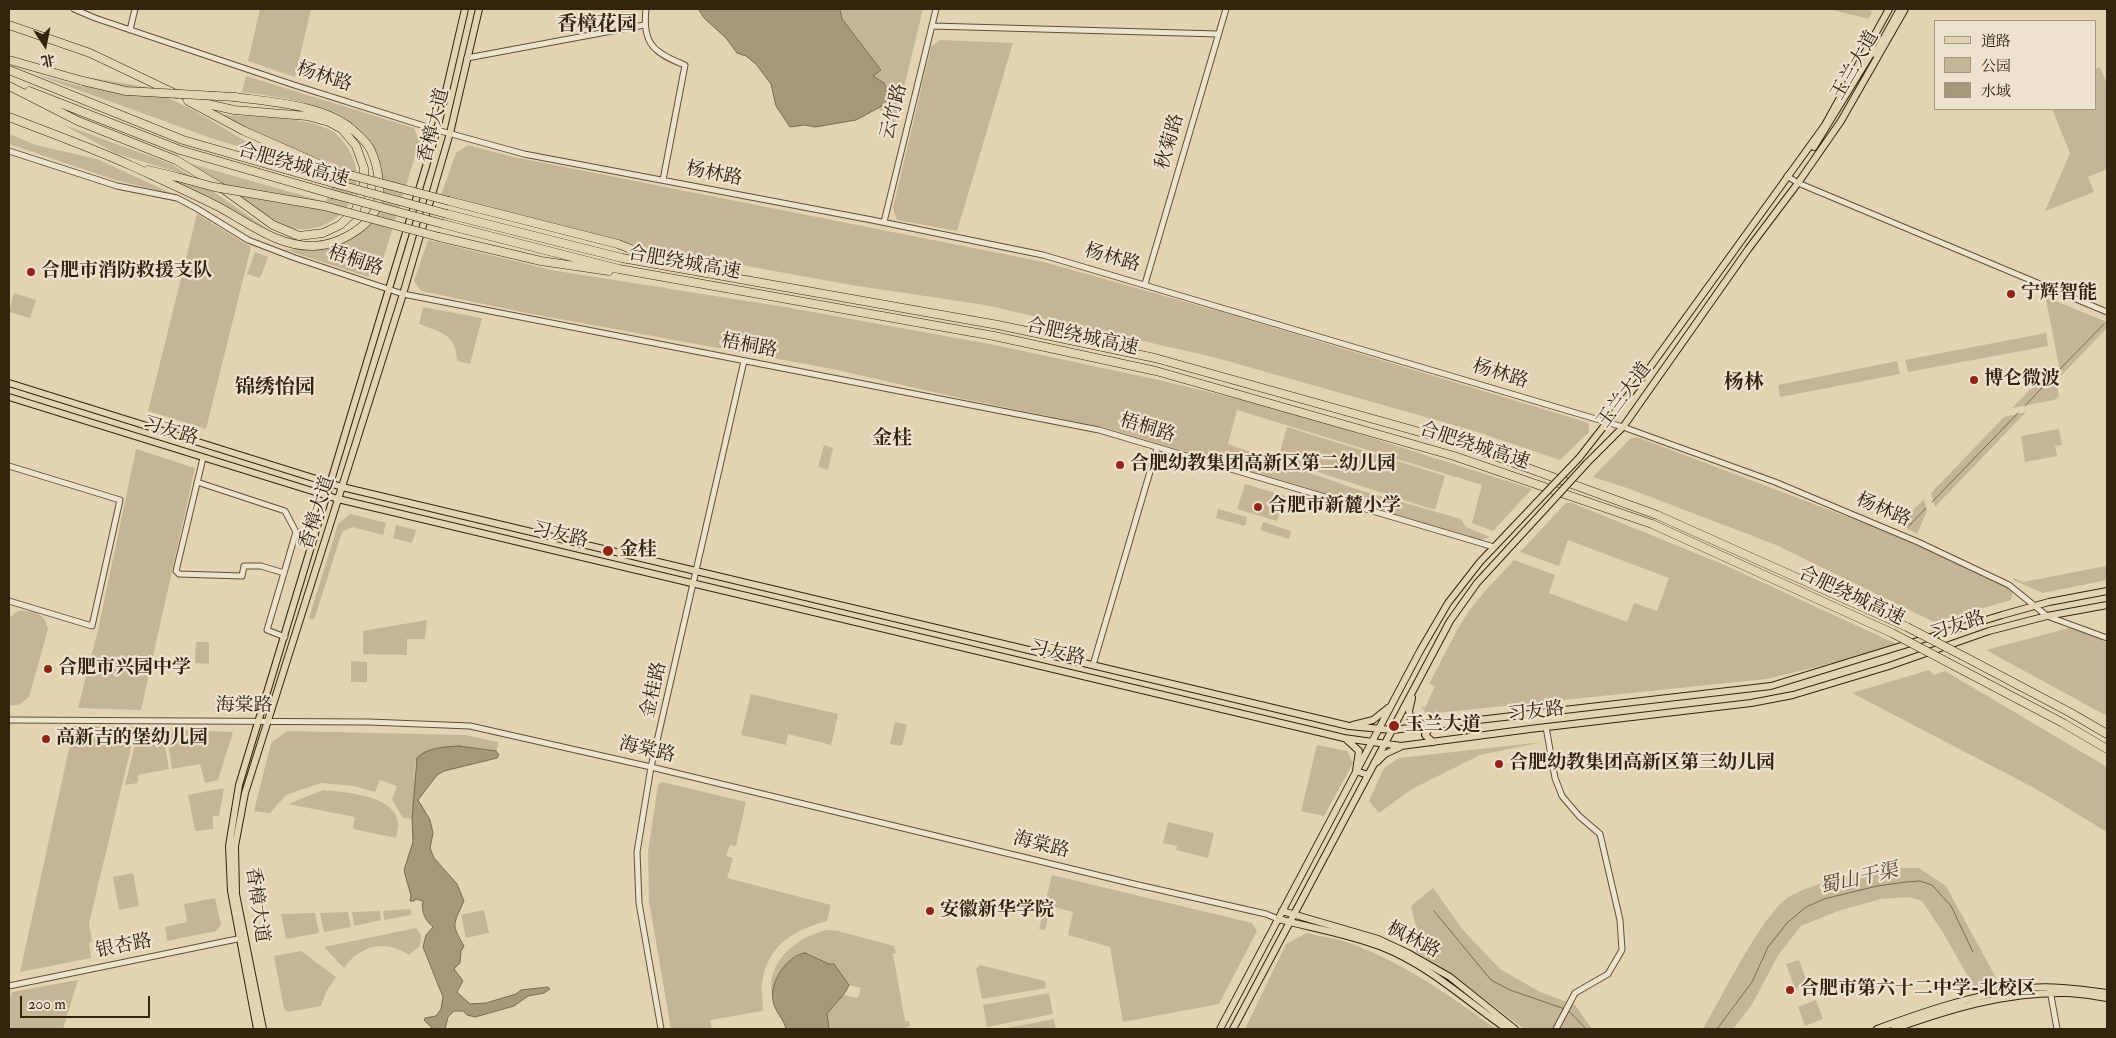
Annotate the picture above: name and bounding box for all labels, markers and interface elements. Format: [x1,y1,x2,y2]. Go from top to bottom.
district label: 香樟花园 [557,14,637,38]
north arrow [20,20,70,70]
legend [1934,20,2096,110]
street label: 玉兰大道 [1827,27,1885,105]
text: 道路 [1981,32,2011,51]
text: 北 [39,51,56,70]
text: 公园 [1981,57,2011,76]
street label: 杨林路 [293,58,355,98]
street label: 云竹路 [877,82,913,142]
text: 水域 [1981,82,2011,101]
street label: 香樟大道 [415,86,455,166]
street label: 秋菊路 [1152,111,1190,173]
street label: 合肥绕城高速 [235,139,351,193]
street label: 杨林路 [684,158,744,192]
street label: 杨林路 [1081,240,1143,278]
street label: 梧桐路 [324,242,386,282]
street label: 合肥绕城高速 [626,243,742,285]
place label: 合肥市消防救援支队 [41,261,212,283]
marker: 合肥市消防救援支队 [25,266,37,278]
place label: 宁辉智能 [2021,283,2097,305]
marker: 宁辉智能 [2005,288,2017,300]
street label: 合肥绕城高速 [1024,315,1140,361]
street label: 梧桐路 [719,330,779,364]
street label: 杨林路 [1469,356,1531,394]
street label: 玉兰大道 [1593,359,1657,433]
place label: 博仑微波 [1984,369,2060,391]
district label: 杨林 [1724,372,1764,396]
marker: 博仑微波 [1968,374,1980,386]
district label: 锦绣怡园 [235,377,315,401]
street label: 梧桐路 [1116,410,1178,448]
street label: 习友路 [139,413,201,451]
street label: 合肥绕城高速 [1416,419,1532,475]
district label: 金桂 [872,428,912,452]
place label: 合肥幼教集团高新区第二幼儿园 [1130,454,1396,476]
marker: 合肥幼教集团高新区第二幼儿园 [1114,459,1126,471]
street label: 香樟大道 [295,473,341,553]
street label: 杨林路 [1852,489,1914,533]
place label: 合肥市新麓小学 [1268,496,1401,518]
marker: 合肥市新麓小学 [1252,501,1264,513]
street label: 习友路 [530,518,590,554]
place label: 金桂 [619,540,657,562]
marker: 金桂 [601,544,615,558]
street label: 合肥绕城高速 [1795,563,1907,631]
street label: 习友路 [1927,607,1989,647]
street label: 习友路 [1027,636,1087,672]
place label: 合肥市兴园中学 [58,658,191,680]
street label: 金桂路 [637,660,673,720]
marker: 合肥市兴园中学 [42,663,54,675]
street label: 海棠路 [216,696,272,718]
street label: 习友路 [1506,698,1566,728]
place label: 玉兰大道 [1405,715,1481,737]
marker: 玉兰大道 [1387,719,1401,733]
place label: 高新吉的堡幼儿园 [56,728,208,750]
marker: 高新吉的堡幼儿园 [40,733,52,745]
street label: 海棠路 [617,733,677,769]
place label: 合肥幼教集团高新区第三幼儿园 [1509,753,1775,775]
marker: 合肥幼教集团高新区第三幼儿园 [1493,758,1505,770]
street label: 海棠路 [1011,828,1071,864]
water label: 蜀山干渠 [1817,859,1901,901]
street label: 香樟大道 [239,866,273,944]
place label: 安徽新华学院 [940,900,1054,922]
marker: 安徽新华学院 [924,905,936,917]
street label: 枫林路 [1382,918,1444,964]
street label: 银杏路 [94,930,154,964]
place label: 合肥市第六十二中学-北校区 [1800,979,2036,1001]
marker: 合肥市第六十二中学-北校区 [1784,984,1796,996]
scale bar [22,986,152,1018]
text: 200 m [28,995,66,1014]

